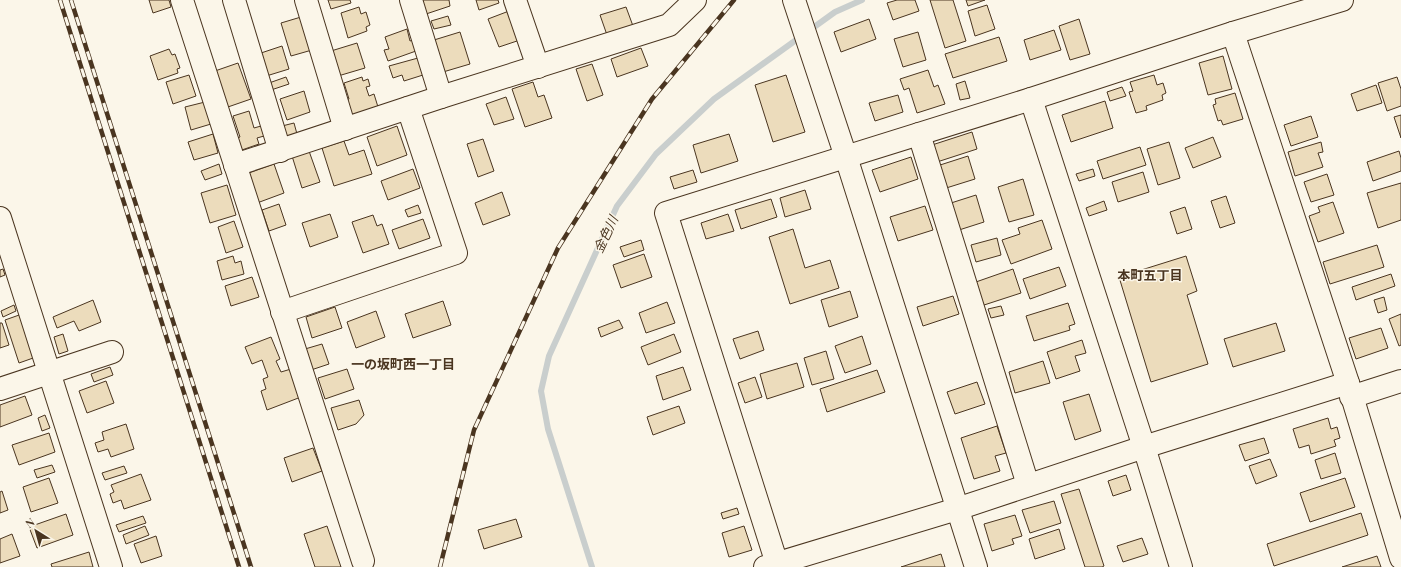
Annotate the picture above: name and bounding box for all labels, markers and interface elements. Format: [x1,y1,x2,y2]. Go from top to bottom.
water label: 金色川 [589,211,622,255]
district label: 本町五丁目 [1117,266,1183,283]
district label: 一の坂町西一丁目 [351,355,455,372]
north arrow [16,511,56,551]
text: N [22,514,37,531]

